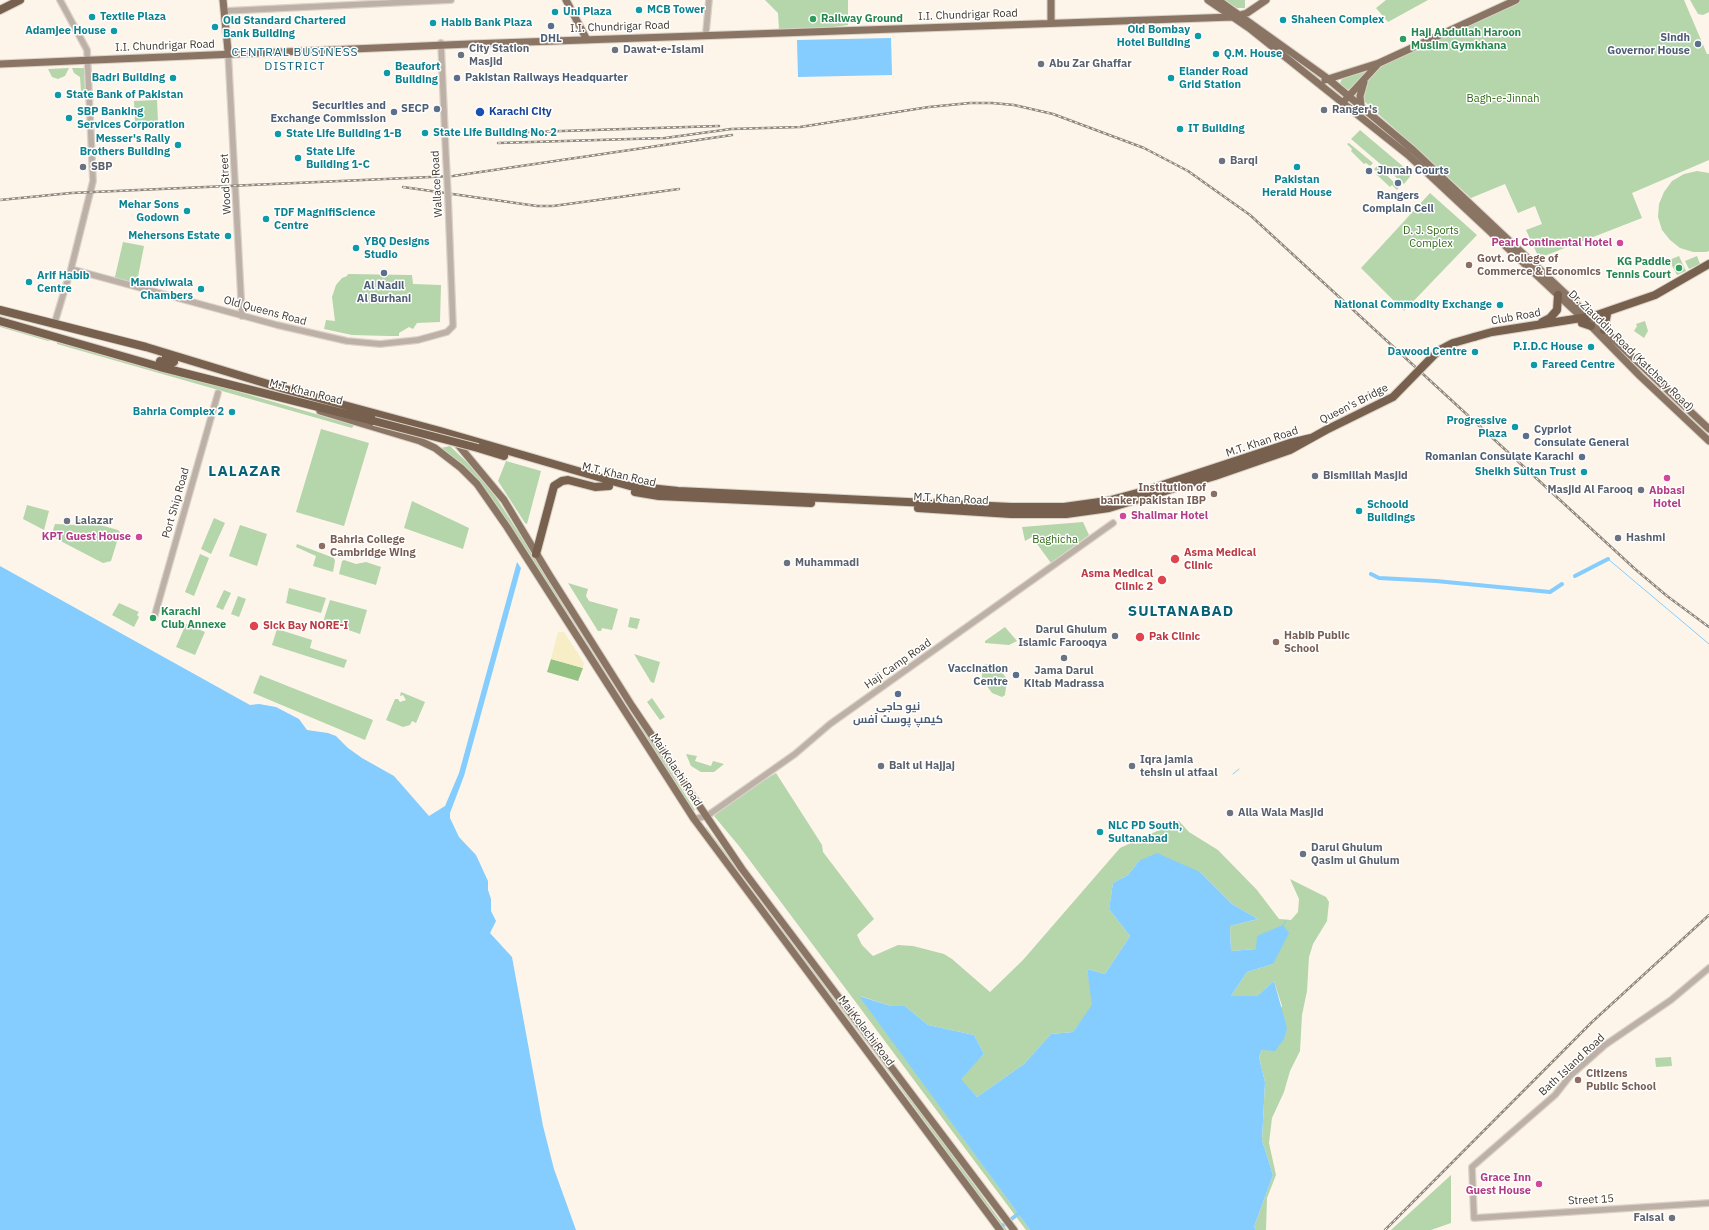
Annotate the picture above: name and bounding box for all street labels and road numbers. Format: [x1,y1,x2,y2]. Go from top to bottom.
street label: I.I. Chundrigar Road [918,7,1018,23]
street label: I.I. Chundrigar Road [570,19,670,35]
street label: I.I. Chundrigar Road [115,38,215,54]
street label: Wallace Road [429,150,445,218]
street label: Wood Street [218,153,234,215]
street label: Dr. Ziauddin Road (Katchery Road) [1566,288,1696,414]
street label: Old Queens Road [222,294,308,328]
street label: Club Road [1490,306,1542,328]
street label: M.T. Khan Road [268,376,344,408]
street label: Queen's Bridge [1318,381,1390,427]
street label: M.T. Khan Road [1224,424,1300,460]
street label: M.T. Khan Road [581,460,657,490]
street label: Port Ship Road [160,466,192,540]
street label: M.T. Khan Road [913,490,989,508]
street label: Haji Camp Road [862,636,934,692]
street label: Mai Kolachi Road [648,731,704,809]
street label: Mai Kolachi Road [835,993,897,1069]
street label: Bath Island Road [1536,1031,1608,1099]
street label: Street 15 [1568,1192,1614,1208]

